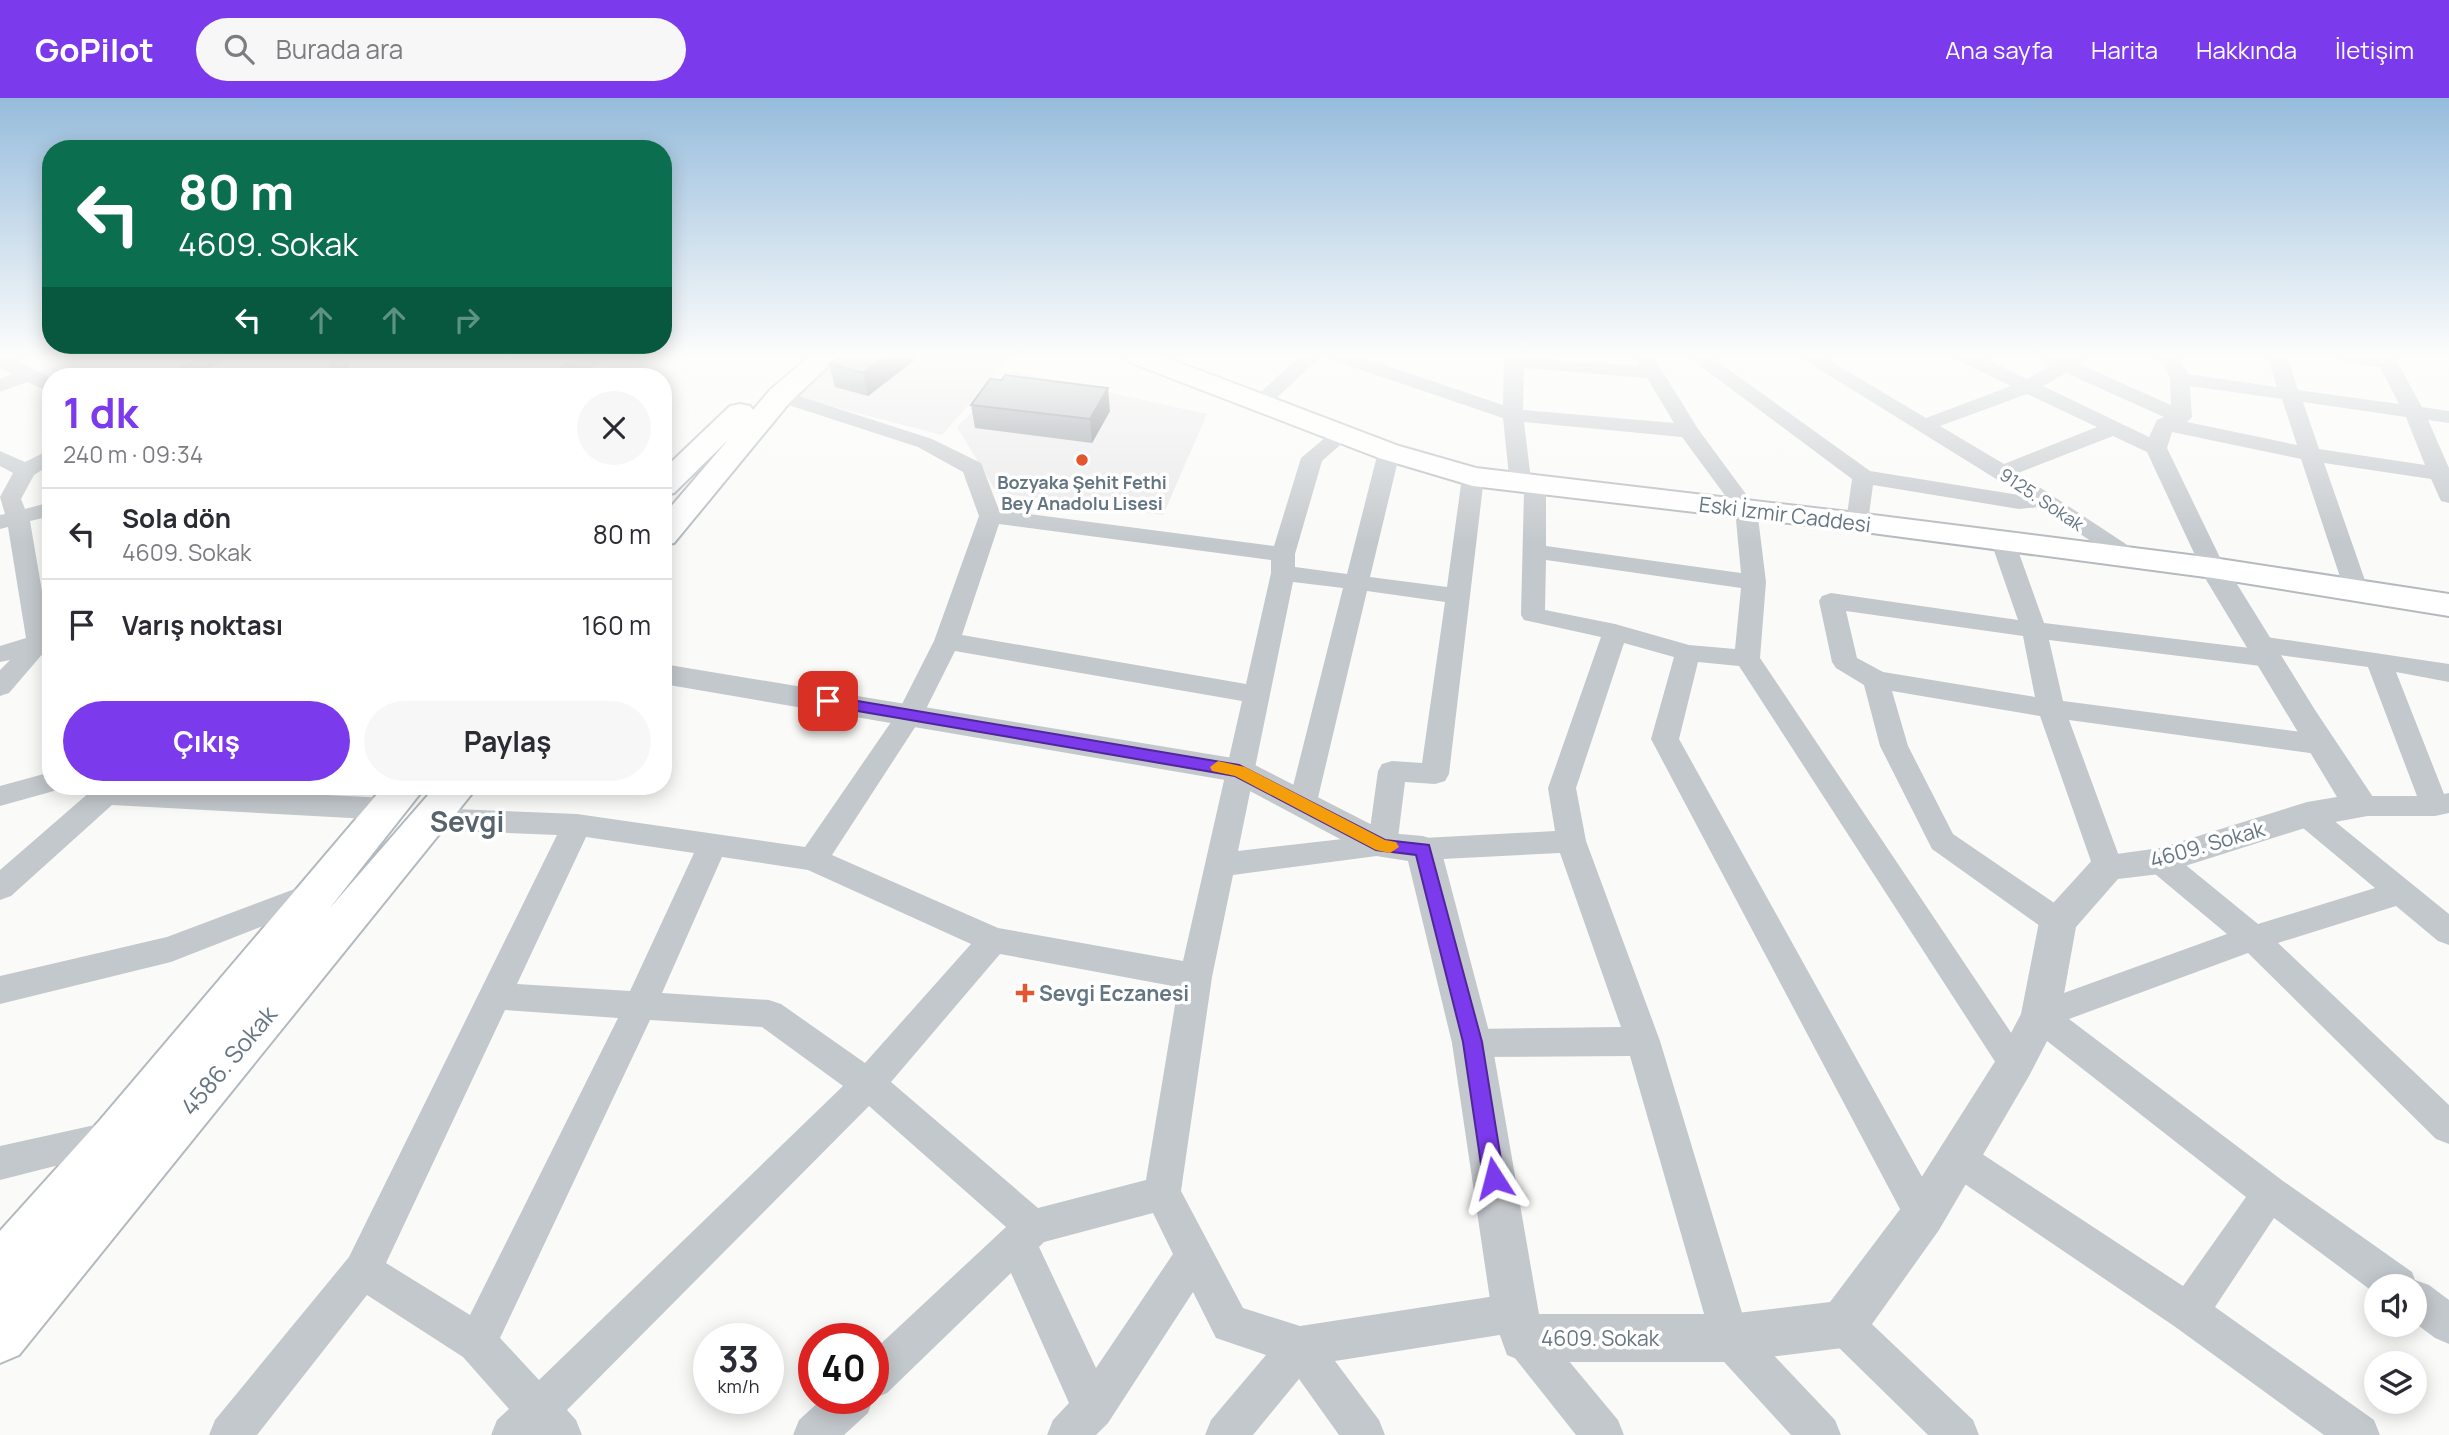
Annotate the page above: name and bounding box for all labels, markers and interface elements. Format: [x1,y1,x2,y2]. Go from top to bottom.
search box [196,18,686,81]
text: GoPilot [35,27,154,72]
icon: search [220,30,258,68]
text: Burada ara [276,31,403,67]
text: Ana sayfa [1945,33,2053,66]
text: Harita [2091,33,2158,66]
text: Hakkında [2196,33,2297,66]
text: İletişim [2335,33,2414,66]
text: 80 m [178,158,294,225]
icon: left [63,168,154,259]
text: 4609. Sokak [178,222,358,266]
icon: left [229,301,267,339]
icon: ahead [302,301,340,339]
icon: ahead [375,301,413,339]
icon: right [448,301,486,339]
text: 1 dk [63,383,138,441]
button: close [577,391,651,465]
text: 240 m · 09:34 [63,438,203,470]
marker: Bozyaka Şehit Fethi Bey Anadolu Lisesi [1074,452,1090,468]
street label: 9125. Sokak [1995,462,2090,537]
place label: Bozyaka Şehit Fethi Bey Anadolu Lisesi [997,470,1167,515]
street label: Eski İzmir Caddesi [1698,490,1872,538]
text: Sola dön [122,500,231,536]
icon: left [63,515,101,553]
text: 80 m [593,516,651,552]
text: 4609. Sokak [122,536,251,568]
icon: arrive [63,606,101,644]
text: Varış noktası [122,607,283,643]
text: 160 m [582,607,651,643]
pin [798,671,858,731]
icon: arrive [809,682,847,720]
button: Çıkış [63,701,350,781]
button: Paylaş [364,701,651,781]
district label: Sevgi [430,802,504,840]
street label: 4609. Sokak [2146,814,2268,874]
place label: Sevgi Eczanesi [1039,979,1189,1007]
marker: Sevgi Eczanesi [1017,985,1033,1001]
street label: 4586. Sokak [172,997,284,1122]
position arrow [1457,1141,1531,1215]
map controls [2364,1274,2427,1414]
button: sound [2364,1274,2427,1337]
speed limit sign: 40 [798,1323,889,1414]
street label: 4609. Sokak [1541,1324,1660,1352]
text: 33 [718,1335,759,1383]
button: layers [2364,1351,2427,1414]
text: km/h [718,1374,759,1398]

